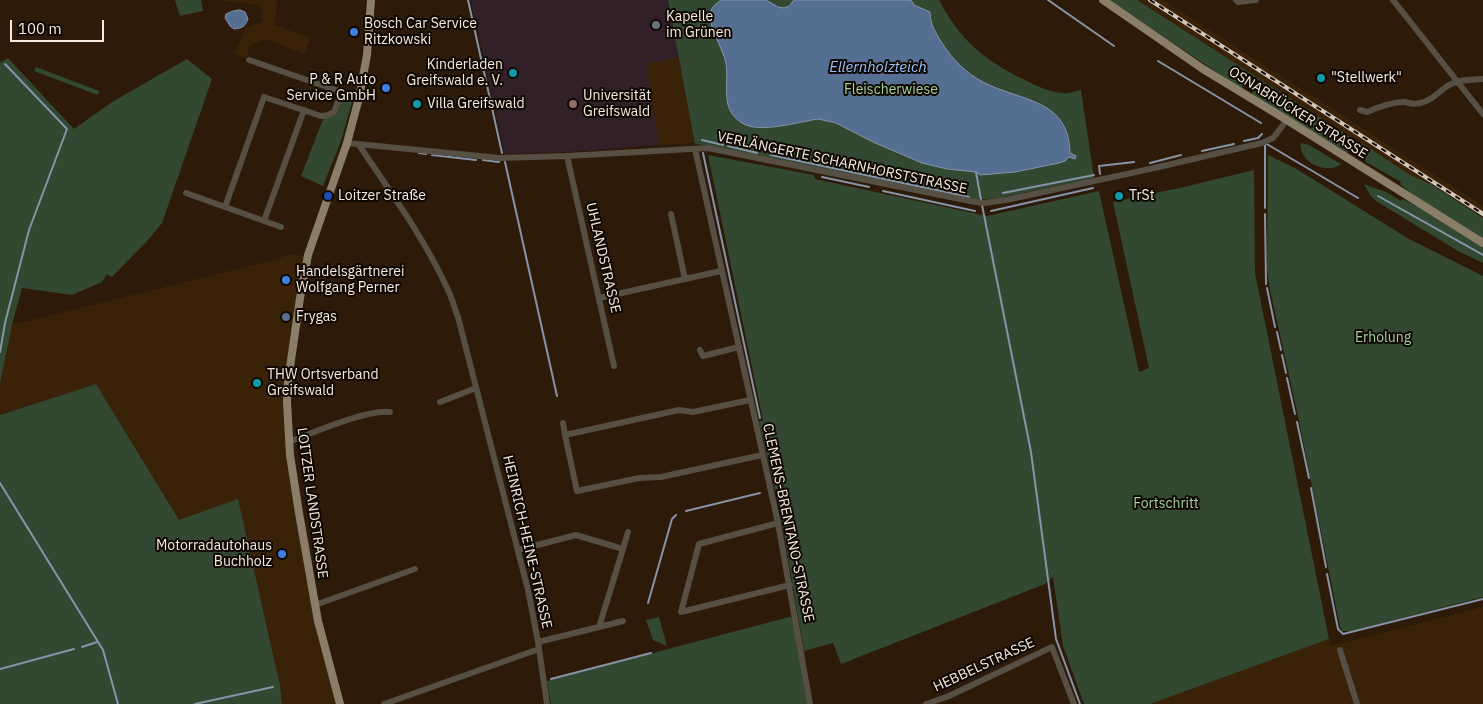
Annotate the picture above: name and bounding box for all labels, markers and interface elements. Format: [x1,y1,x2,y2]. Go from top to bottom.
place label: Kapelle im Grünen [666,9,731,41]
scale bar [12,10,106,42]
place label: Bosch Car Service Ritzkowski [364,16,477,48]
text: 100 m [18,19,62,38]
marker: Kapelle im Grünen [650,19,662,31]
marker: Bosch Car Service Ritzkowski [348,26,360,38]
place label: Kinderladen Greifswald e. V. [406,57,503,90]
water label: Ellernholzteich [829,59,927,77]
street label: OSNABRÜCKER STRASSE [1225,63,1371,163]
marker: Kinderladen Greifswald e. V. [507,67,519,79]
place label: "Stellwerk" [1331,70,1402,86]
place label: P & R Auto Service GmbH [287,72,376,104]
marker: "Stellwerk" [1315,72,1327,84]
marker: P & R Auto Service GmbH [380,82,392,94]
park label: Fleischerwiese [844,82,938,98]
place label: Universität Greifswald [583,88,651,120]
place label: Villa Greifswald [427,96,525,112]
marker: Villa Greifswald [411,98,423,110]
marker: Universität Greifswald [567,98,579,110]
street label: VERLÄNGERTE SCHARNHORSTSTRASSE [715,128,969,198]
place label: Loitzer Straße [338,188,426,204]
place label: TrSt [1129,188,1155,204]
marker: Loitzer Straße [322,190,334,202]
marker: TrSt [1113,190,1125,202]
street label: UHLANDSTRASSE [582,201,624,315]
place label: Handelsgärtnerei Wolfgang Perner [296,264,404,296]
marker: Handelsgärtnerei Wolfgang Perner [280,274,292,286]
place label: Frygas [296,309,337,325]
marker: Frygas [280,311,292,323]
park label: Erholung [1355,330,1411,346]
place label: THW Ortsverband Greifswald [267,367,379,400]
marker: THW Ortsverband Greifswald [251,377,263,389]
street label: CLEMENS-BRENTANO-STRASSE [759,422,817,624]
street label: LOITZER LANDSTRASSE [293,426,331,580]
street label: HEINRICH-HEINE-STRASSE [499,454,555,630]
park label: Fortschritt [1133,496,1199,512]
place label: Motorradautohaus Buchholz [156,538,272,570]
marker: Motorradautohaus Buchholz [276,548,288,560]
street label: HEBBELSTRASSE [931,634,1037,696]

